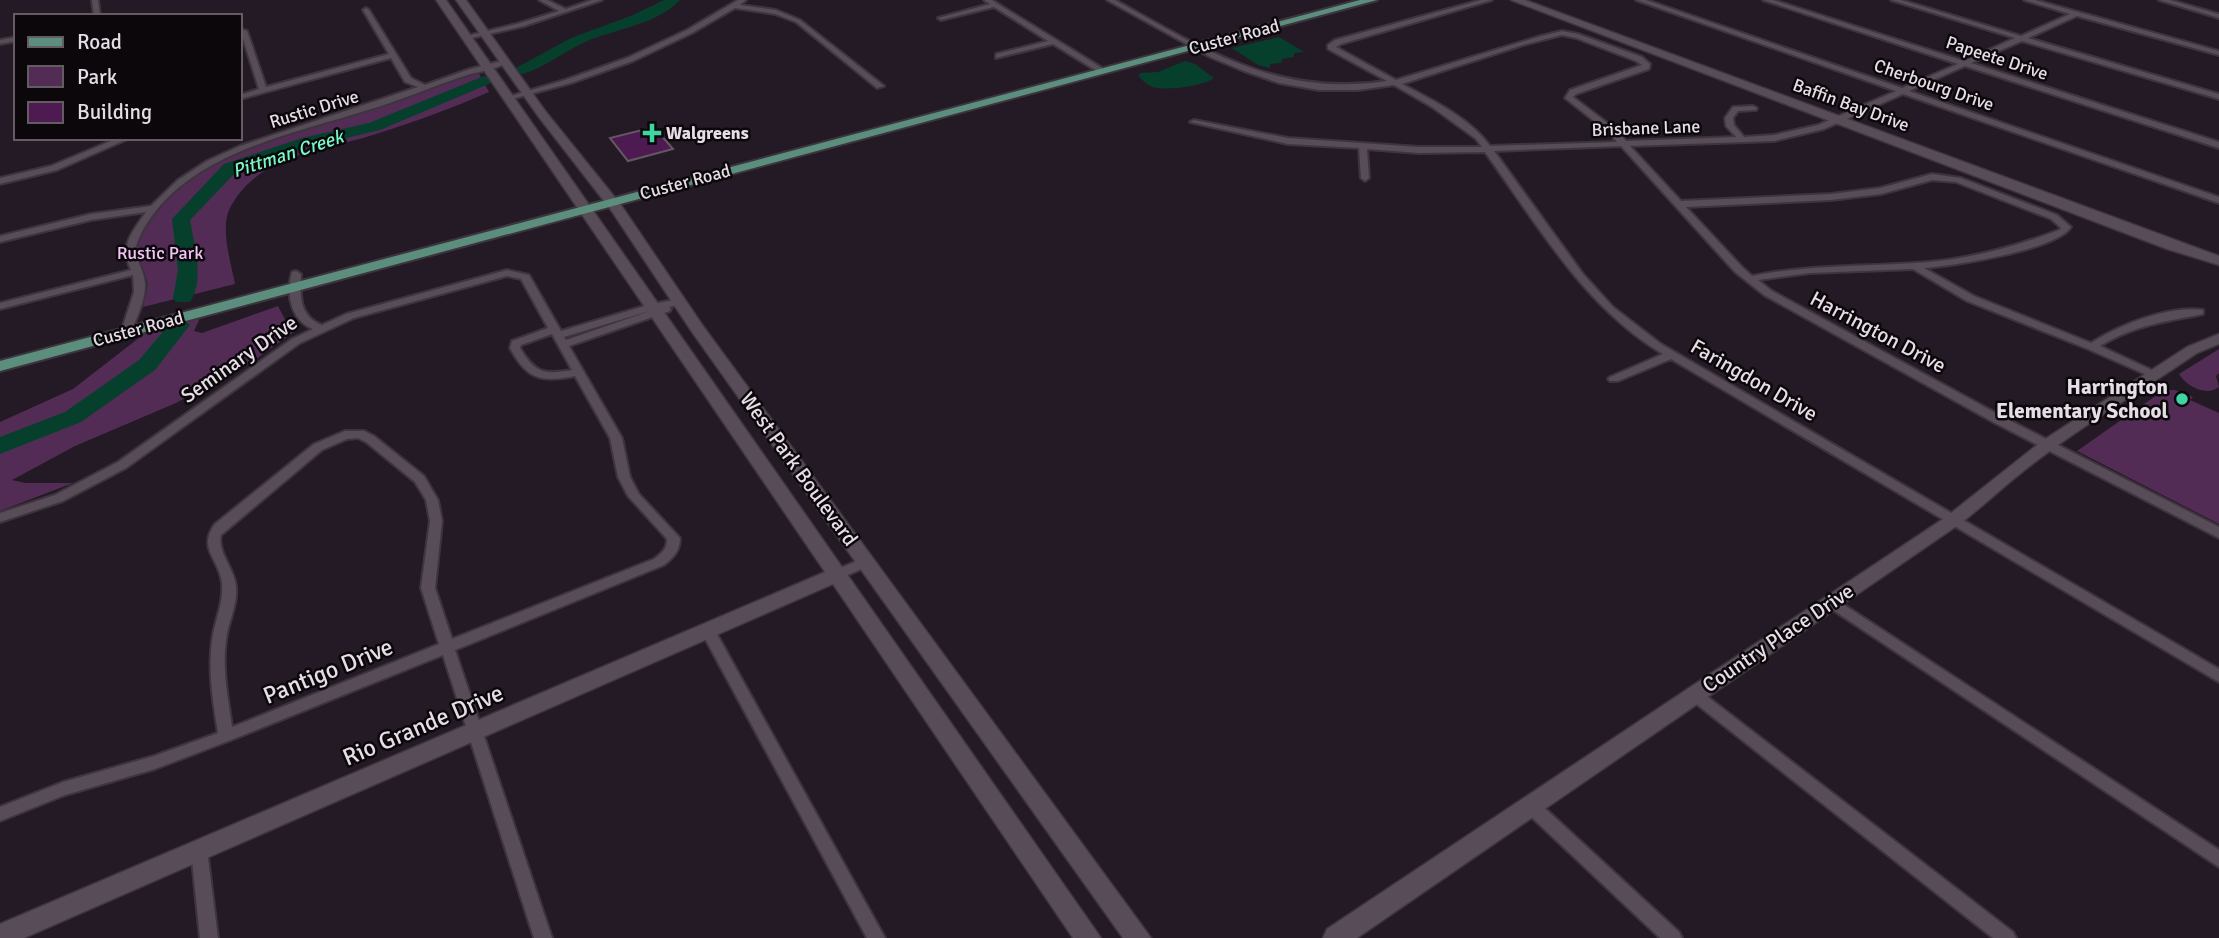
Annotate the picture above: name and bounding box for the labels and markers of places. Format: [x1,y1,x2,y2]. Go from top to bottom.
place label: Walgreens [666,122,749,144]
marker: Walgreens [644,125,660,141]
place label: Harrington Elementary School [1996,374,2168,424]
marker: Harrington Elementary School [2174,391,2190,407]

